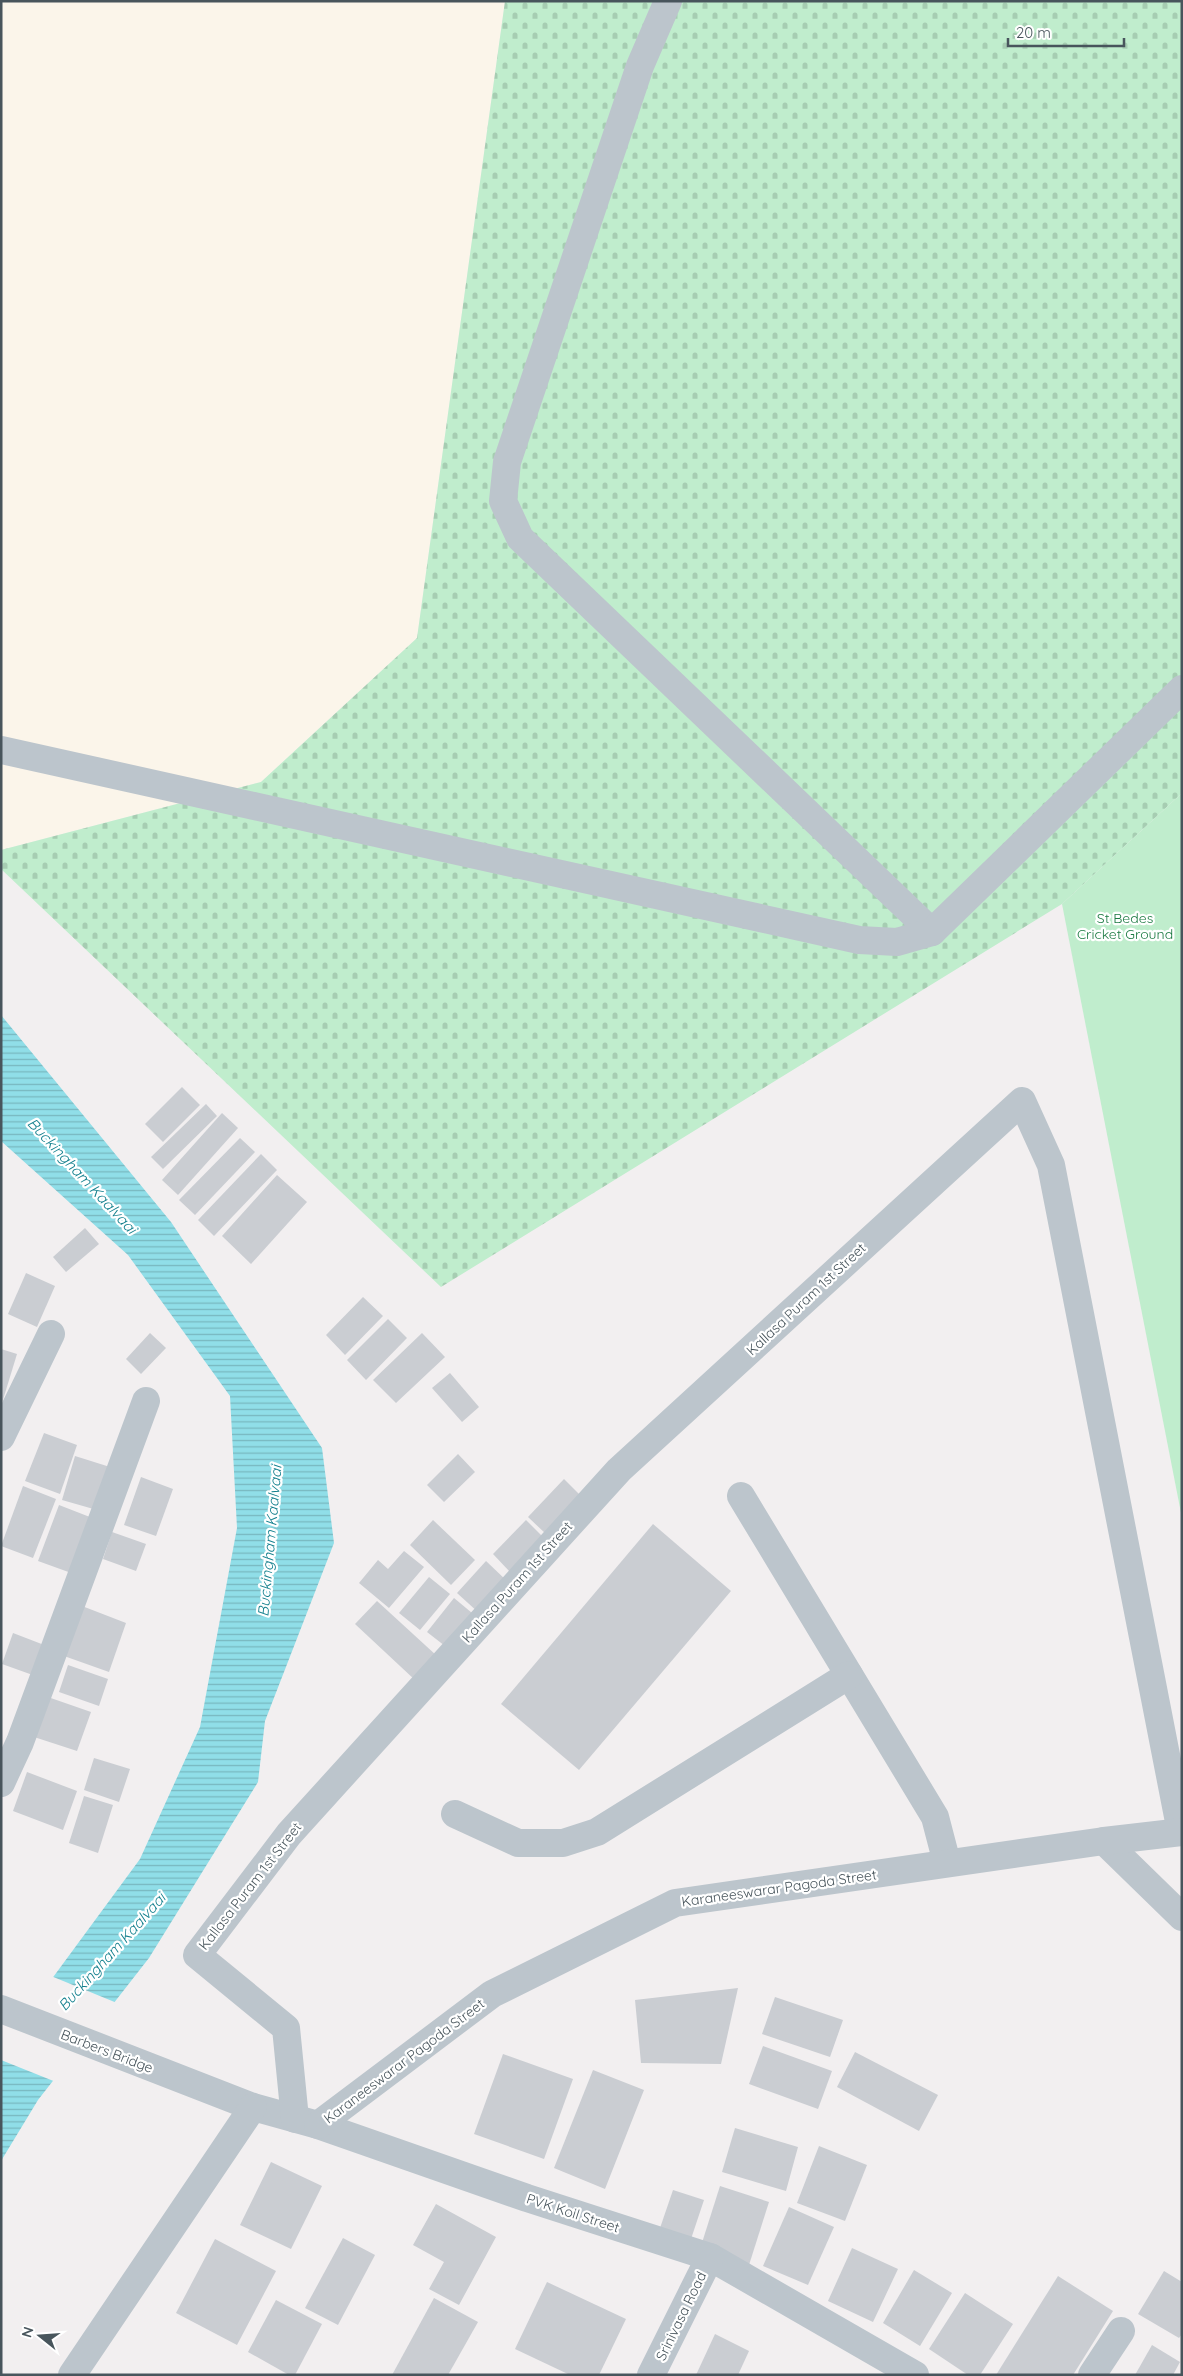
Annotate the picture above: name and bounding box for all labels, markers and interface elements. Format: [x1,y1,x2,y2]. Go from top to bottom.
scale bar [1008,15,1124,47]
text: 20 m [1016,23,1051,42]
park label: St Bedes Cricket Ground [1077,909,1173,943]
water label: Buckingham Kaalvaai [24,1114,142,1239]
street label: Kallasa Puram 1st Street [742,1239,870,1359]
water label: Buckingham Kaalvaai [253,1463,286,1617]
street label: Kallasa Puram 1st Street [458,1517,576,1646]
street label: Kallasa Puram 1st Street [195,1818,306,1953]
street label: Karaneeswarar Pagoda Street [680,1865,878,1911]
water label: Buckingham Kaalvaai [54,1888,171,2014]
street label: Karaneeswarar Pagoda Street [320,1994,488,2127]
street label: Barbers Bridge [58,2025,156,2077]
street label: PVK Koil Street [524,2189,622,2237]
street label: Srinivasa Road [652,2268,710,2364]
north arrow [15,2311,65,2361]
text: N [17,2325,38,2340]

